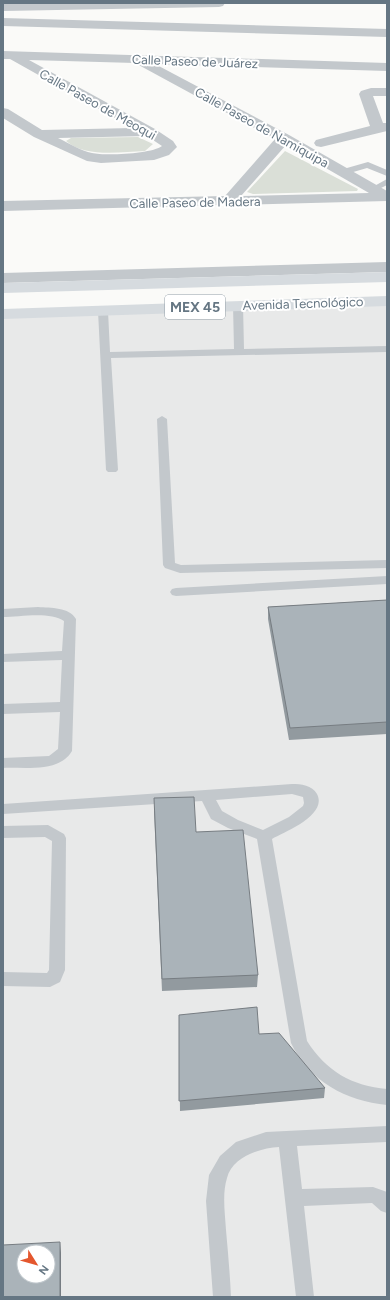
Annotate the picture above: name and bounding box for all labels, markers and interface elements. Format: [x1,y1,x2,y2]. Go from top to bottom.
street label: Calle Paseo de Juárez [132,52,258,71]
street label: Calle Paseo de Meoqui [37,66,159,143]
street label: Calle Paseo de Namiquipa [192,84,331,171]
street label: Calle Paseo de Madera [129,194,261,211]
street label: Avenida Tecnológico [242,294,364,313]
road number: MEX 45 [165,295,225,319]
north arrow [16,1244,56,1284]
text: N [36,1262,51,1277]

